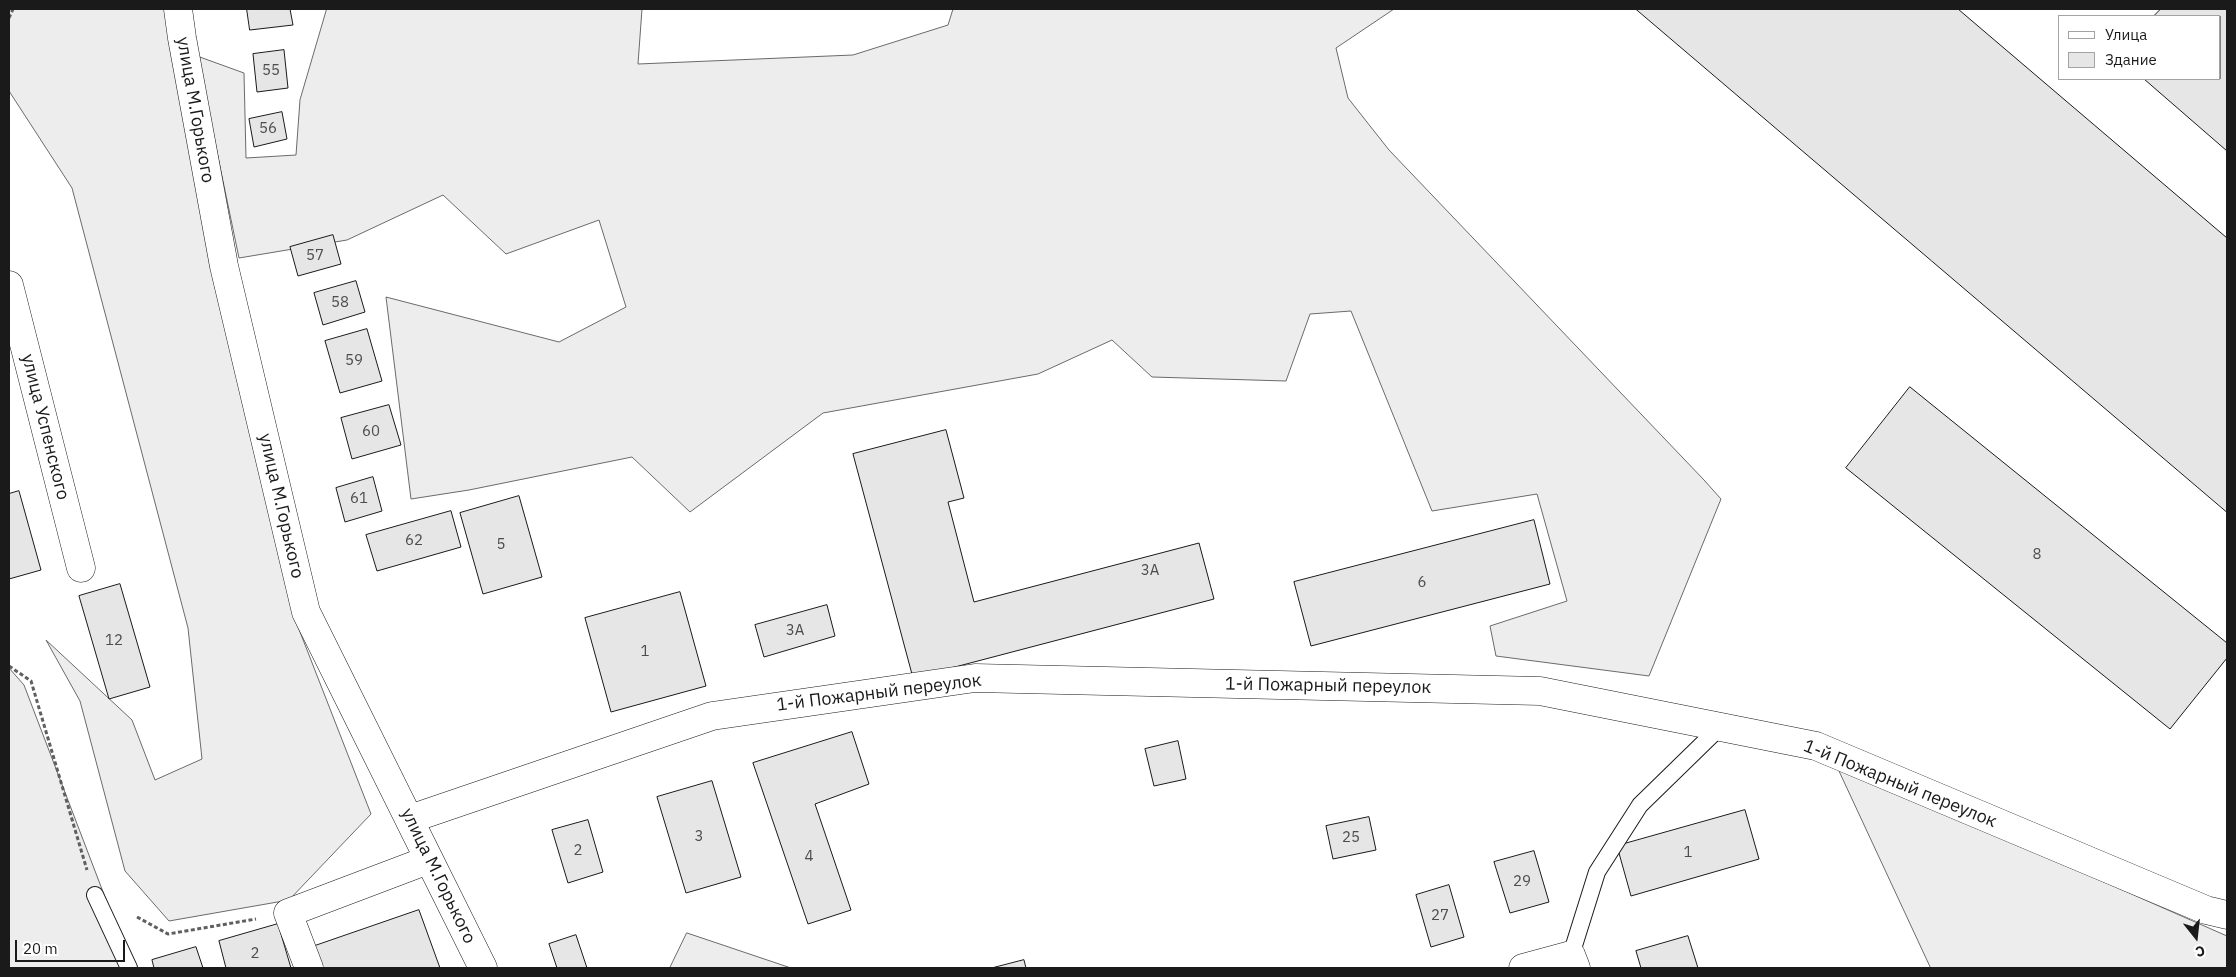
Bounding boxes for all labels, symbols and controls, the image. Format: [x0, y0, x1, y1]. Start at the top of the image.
legend [2058, 15, 2221, 80]
text: Улица [2105, 25, 2147, 44]
street label: улица М.Горького [172, 35, 218, 185]
text: Здание [2105, 50, 2157, 69]
house number: 55 [262, 62, 280, 80]
house number: 56 [259, 120, 277, 138]
house number: 57 [306, 247, 324, 265]
house number: 58 [331, 294, 349, 312]
street label: улица Успенского [16, 352, 74, 502]
house number: 59 [345, 352, 363, 370]
house number: 60 [362, 423, 380, 441]
street label: улица М.Горького [254, 431, 308, 581]
house number: 61 [350, 490, 368, 508]
house number: 62 [405, 532, 423, 550]
house number: 5 [497, 536, 505, 554]
house number: 8 [2033, 546, 2041, 564]
house number: 3А [1141, 562, 1159, 580]
house number: 6 [1418, 574, 1426, 592]
house number: 3А [786, 622, 804, 640]
house number: 12 [105, 632, 123, 650]
house number: 1 [641, 643, 649, 661]
street label: 1-й Пожарный переулок [775, 670, 983, 716]
street label: 1-й Пожарный переулок [1225, 673, 1431, 699]
street label: 1-й Пожарный переулок [1800, 735, 2000, 833]
street label: улица М.Горького [396, 805, 480, 947]
house number: 3 [695, 828, 703, 846]
house number: 25 [1342, 829, 1360, 847]
house number: 2 [574, 842, 582, 860]
house number: 1 [1684, 844, 1692, 862]
house number: 4 [805, 848, 813, 866]
house number: 29 [1513, 873, 1531, 891]
house number: 27 [1431, 907, 1449, 925]
north arrow [2171, 912, 2221, 962]
scale bar [18, 930, 128, 962]
text: 20 m [23, 939, 58, 958]
text: С [2193, 942, 2207, 961]
house number: 2 [251, 945, 259, 963]

